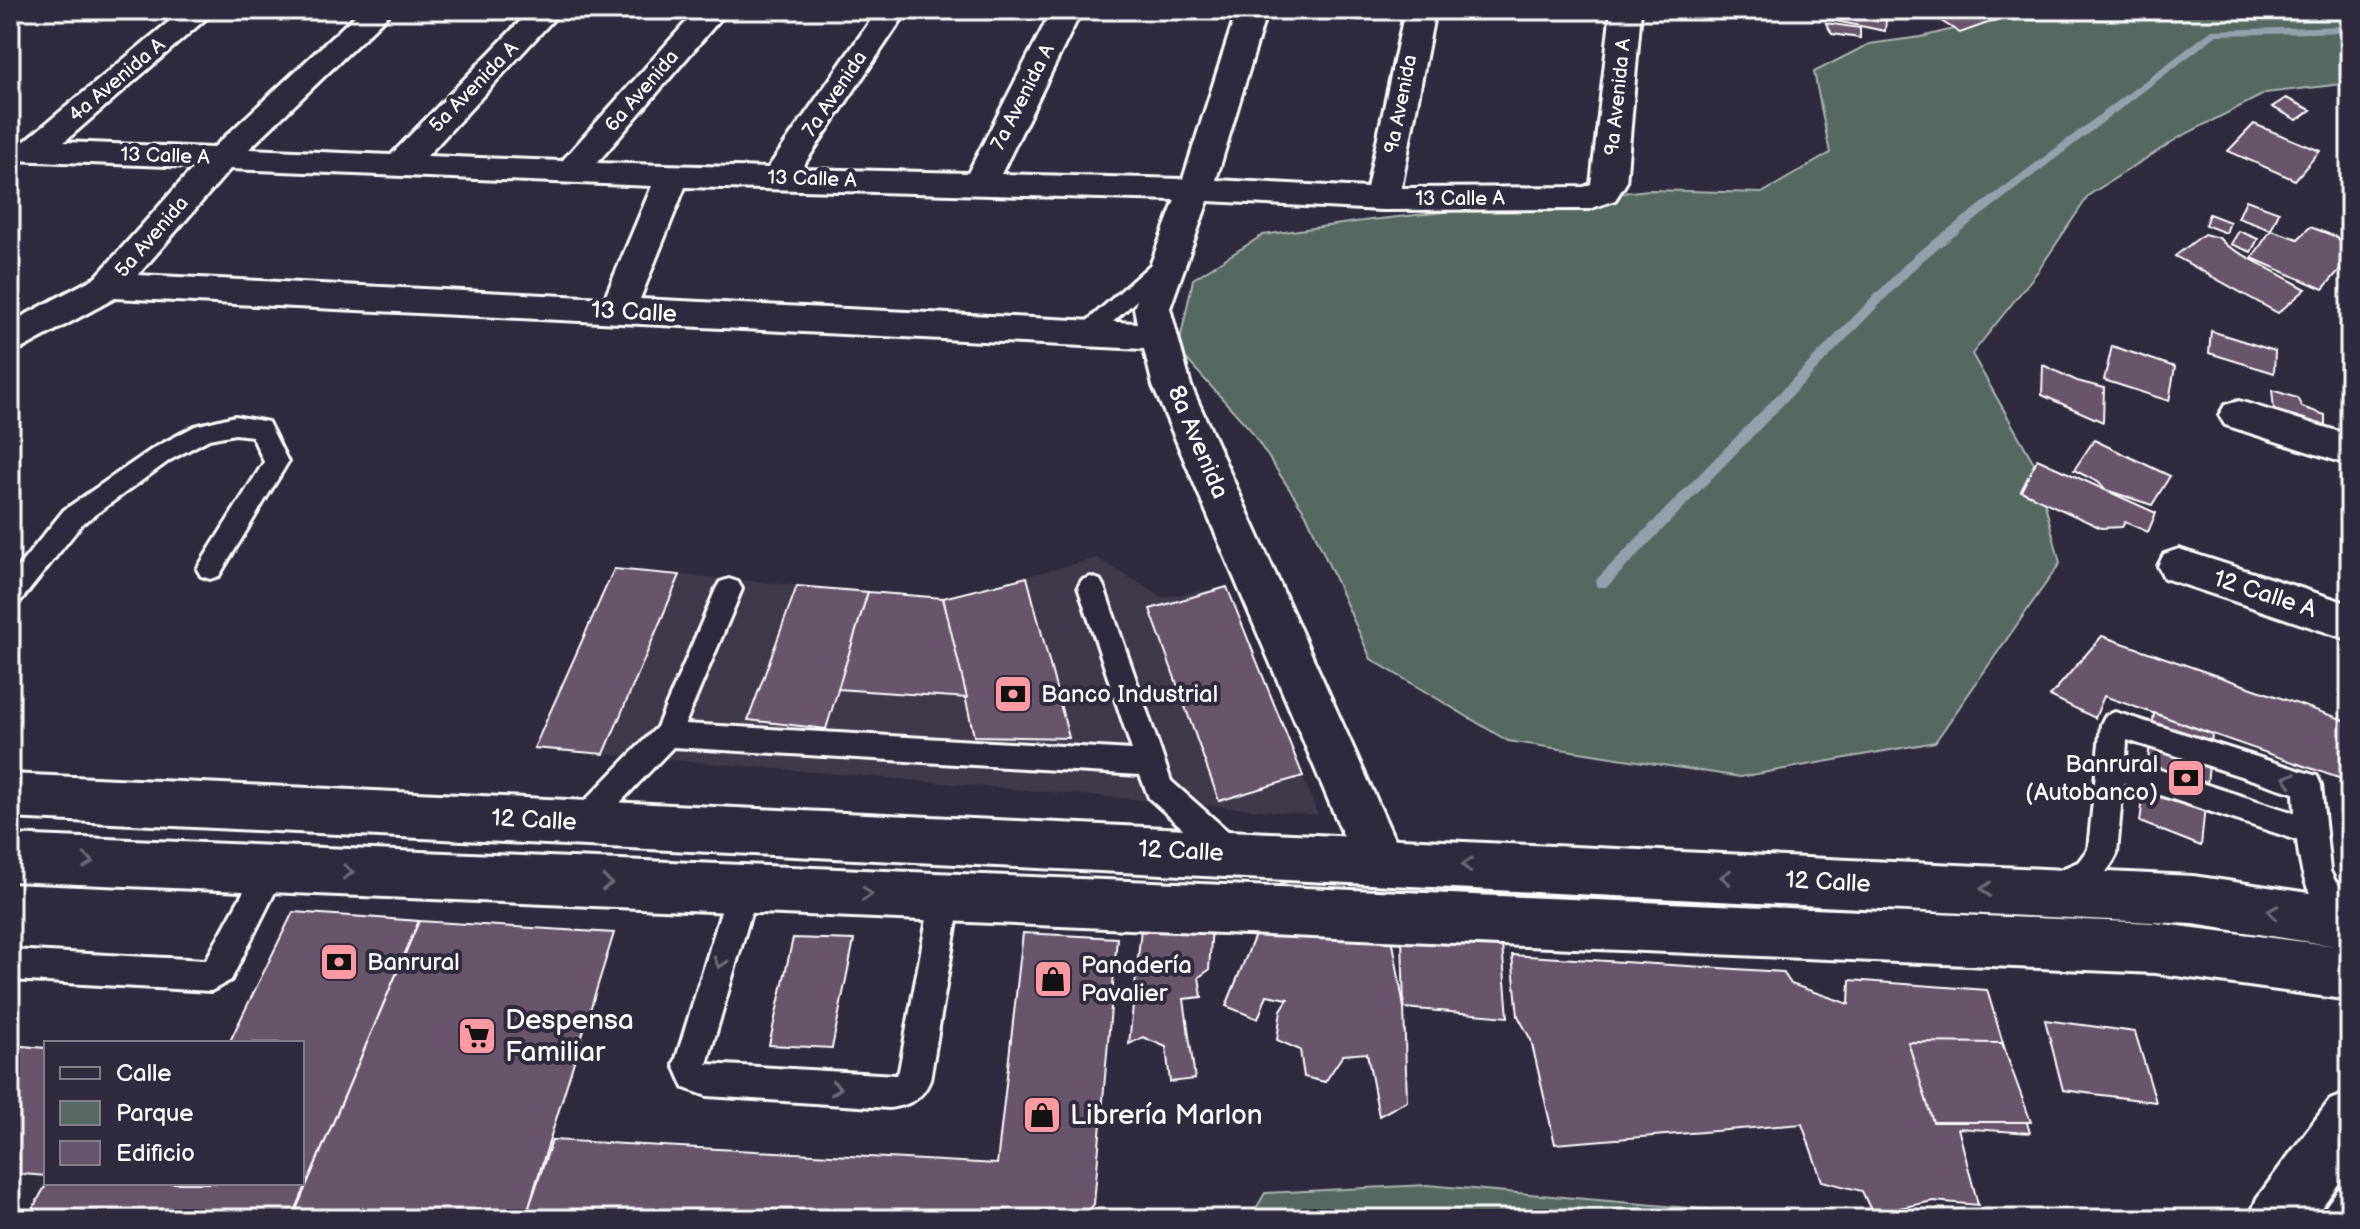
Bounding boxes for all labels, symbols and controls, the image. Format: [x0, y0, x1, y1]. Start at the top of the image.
street label: 4a Avenida A [64, 32, 171, 127]
street label: 5a Avenida A [425, 36, 524, 138]
street label: 9a Avenida A [1600, 37, 1636, 157]
street label: 7a Avenida A [986, 39, 1060, 154]
street label: 6a Avenida [600, 45, 684, 137]
street label: 7a Avenida [798, 47, 872, 141]
street label: 9a Avenida [1380, 53, 1422, 155]
street label: 13 Calle A [120, 142, 211, 170]
street label: 13 Calle A [767, 165, 858, 193]
street label: 13 Calle A [1415, 187, 1505, 211]
street label: 5a Avenida [110, 191, 194, 283]
street label: 13 Calle [590, 295, 678, 329]
street label: 8a Avenida [1161, 381, 1235, 503]
street label: 12 Calle A [2210, 564, 2320, 624]
bank icon: Banco Industrial [992, 673, 1034, 715]
place label: Banco Industrial [1041, 680, 1218, 709]
place label: Banrural (Autobanco) [2025, 750, 2158, 807]
bank icon: Banrural (Autobanco) [2165, 757, 2207, 799]
one-way arrow [2283, 773, 2297, 789]
street label: 12 Calle [491, 803, 577, 837]
street label: 12 Calle [1138, 834, 1224, 868]
one-way arrow [82, 852, 95, 869]
one-way arrow [1460, 857, 1473, 874]
one-way arrow [342, 863, 355, 880]
street label: 12 Calle [1785, 865, 1871, 899]
one-way arrow [1719, 869, 1732, 886]
one-way arrow [601, 874, 614, 891]
one-way arrow [1979, 881, 1992, 898]
one-way arrow [861, 885, 874, 902]
one-way arrow [2266, 904, 2280, 921]
bank icon: Banrural [318, 941, 360, 983]
place label: Banrural [367, 948, 460, 977]
place label: Panadería Pavalier [1081, 951, 1192, 1008]
one-way arrow [714, 956, 730, 970]
shop icon: Panadería Pavalier [1032, 958, 1074, 1000]
place label: Despensa Familiar [505, 1004, 634, 1069]
supermarket icon: Despensa Familiar [456, 1015, 498, 1057]
legend [44, 1041, 304, 1185]
text: Calle [116, 1059, 171, 1088]
one-way arrow [830, 1080, 843, 1097]
shop icon: Librería Marlon [1021, 1094, 1063, 1136]
text: Parque [116, 1099, 194, 1128]
place label: Librería Marlon [1070, 1099, 1263, 1132]
text: Edificio [116, 1139, 195, 1168]

